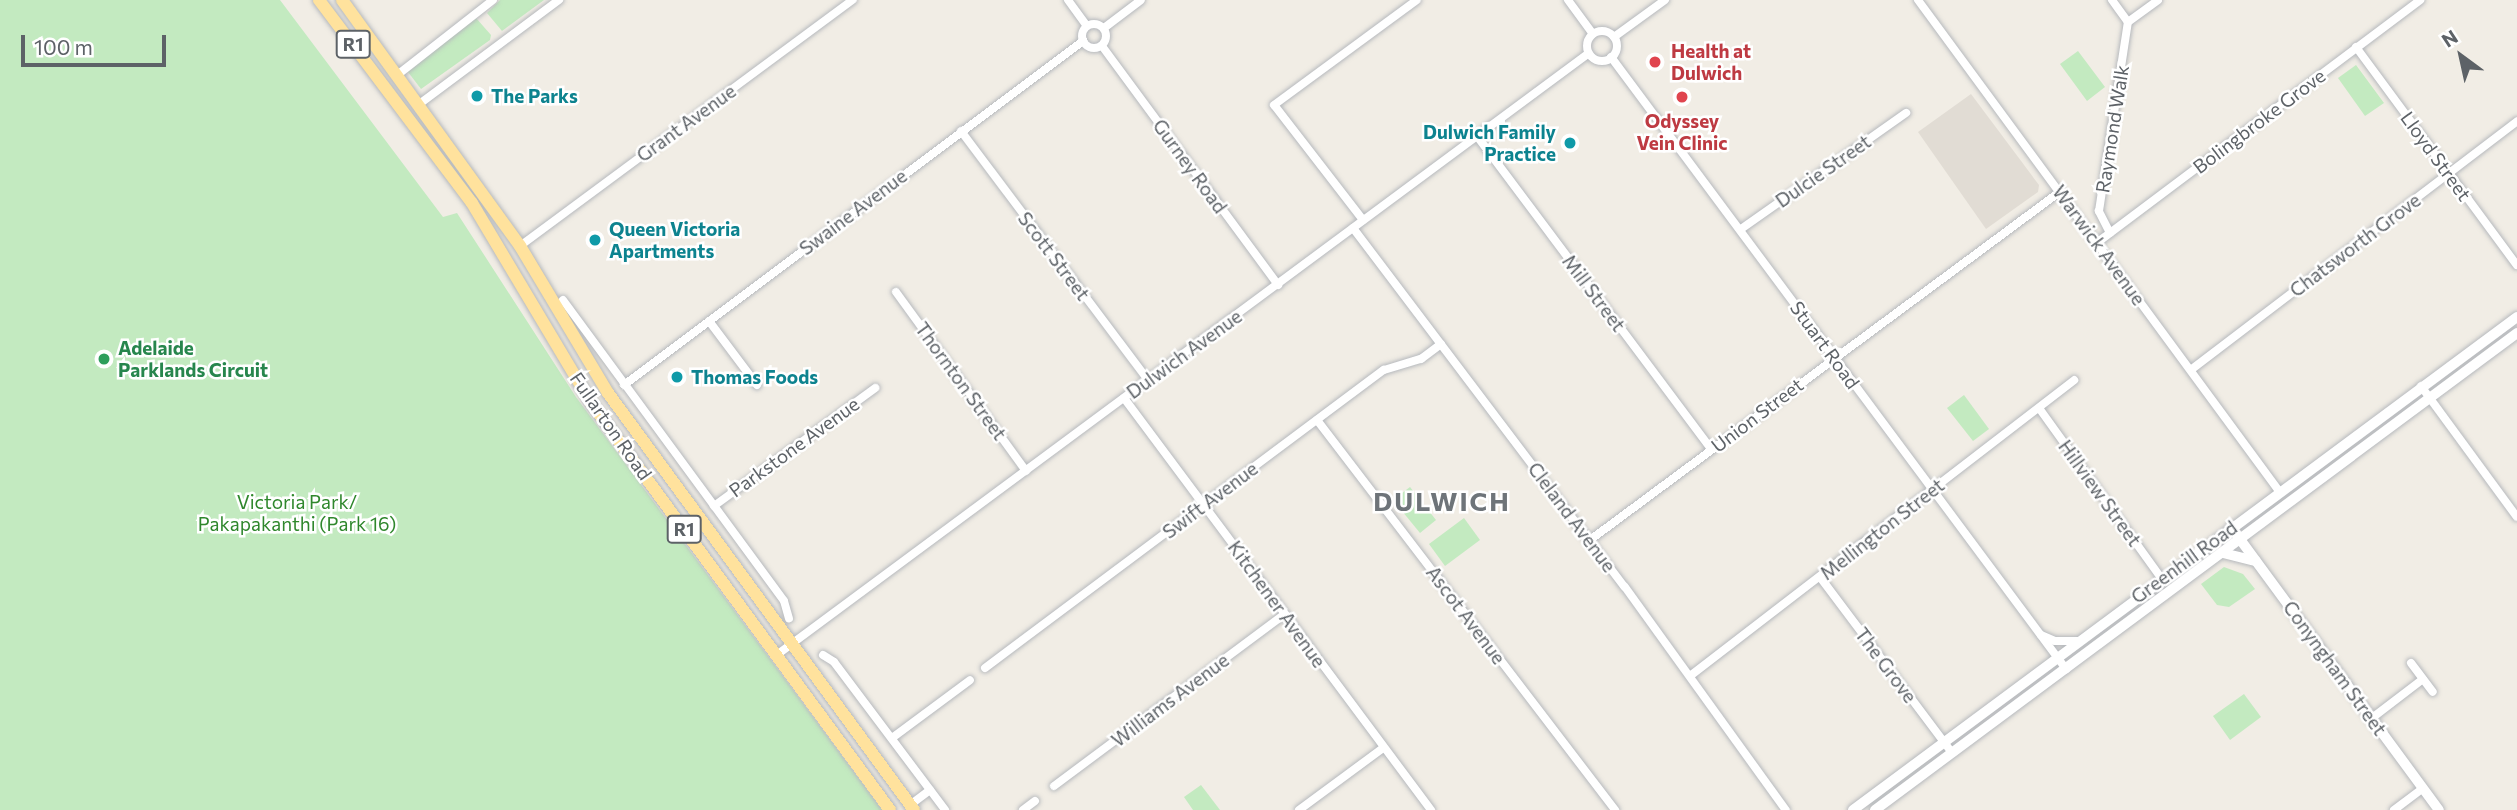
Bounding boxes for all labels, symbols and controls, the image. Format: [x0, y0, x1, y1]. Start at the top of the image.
scale bar [24, 21, 170, 65]
north arrow [2426, 21, 2496, 91]
text: N [2437, 24, 2462, 52]
road number: R1 [336, 29, 370, 58]
text: 100 m [34, 34, 93, 59]
place label: Health at Dulwich [1671, 40, 1751, 84]
marker: Health at Dulwich [1645, 52, 1665, 72]
street label: Raymond Walk [2091, 63, 2133, 195]
street label: Bolingbroke Grove [2188, 64, 2330, 178]
street label: Grant Avenue [632, 79, 740, 167]
place label: The Parks [491, 85, 578, 107]
marker: Odyssey Vein Clinic [1672, 87, 1692, 107]
marker: The Parks [469, 88, 485, 104]
street label: Lloyd Street [2396, 107, 2476, 205]
place label: Odyssey Vein Clinic [1636, 110, 1728, 154]
street label: Gurney Road [1148, 115, 1232, 217]
place label: Dulwich Family Practice [1423, 121, 1556, 165]
street label: Dulcie Street [1771, 130, 1875, 212]
marker: Dulwich Family Practice [1562, 135, 1578, 151]
street label: Swaine Avenue [795, 164, 911, 260]
street label: Warwick Avenue [2048, 181, 2150, 309]
street label: Chatsworth Grove [2285, 188, 2425, 302]
street label: Scott Street [1013, 207, 1095, 305]
place label: Queen Victoria Apartments [609, 218, 740, 262]
marker: Queen Victoria Apartments [587, 232, 603, 248]
street label: Mill Street [1558, 250, 1630, 336]
street label: Stuart Road [1786, 297, 1864, 393]
street label: Dulwich Avenue [1122, 305, 1246, 403]
street label: Thornton Street [911, 318, 1011, 444]
place label: Adelaide Parklands Circuit [118, 337, 268, 381]
marker: Adelaide Parklands Circuit [96, 351, 112, 367]
place label: Thomas Foods [691, 366, 818, 388]
street label: Fullarton Road [565, 368, 657, 484]
marker: Thomas Foods [669, 369, 685, 385]
street label: Union Street [1707, 373, 1807, 457]
street label: Parkstone Avenue [725, 392, 863, 502]
street label: Hillview Street [2054, 435, 2146, 551]
street label: Swift Avenue [1158, 457, 1262, 543]
street label: Cleland Avenue [1523, 458, 1621, 576]
street label: Mellington Street [1815, 473, 1949, 585]
district label: DULWICH [1374, 485, 1510, 517]
park label: Victoria Park/ Pakapakanthi (Park 16) [198, 491, 396, 535]
road number: R1 [666, 514, 702, 544]
street label: Greenhill Road [2127, 516, 2241, 608]
street label: Kitchener Avenue [1223, 536, 1331, 672]
street label: Ascot Avenue [1422, 561, 1510, 669]
street label: Conyngham Street [2279, 596, 2391, 740]
street label: The Grove [1850, 623, 1922, 707]
street label: Williams Avenue [1107, 648, 1233, 752]

